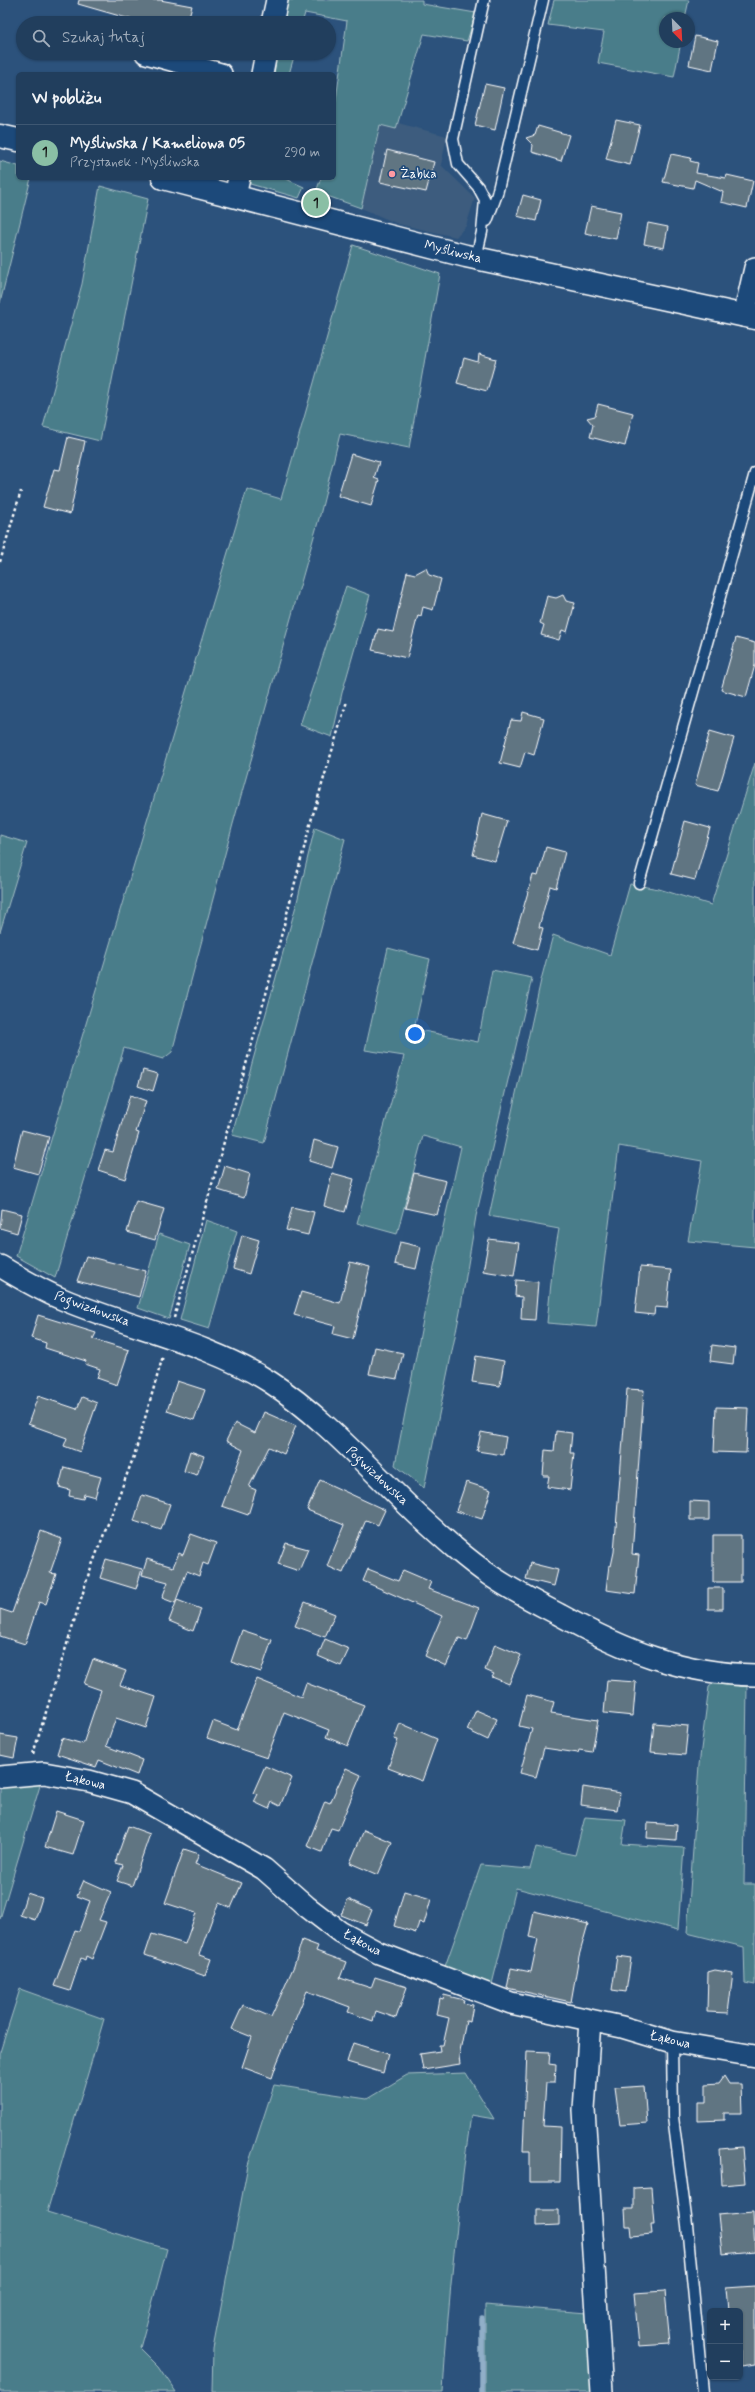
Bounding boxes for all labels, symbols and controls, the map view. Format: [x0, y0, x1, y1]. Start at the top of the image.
north arrow [659, 12, 695, 48]
search box [16, 16, 336, 60]
icon: search [30, 27, 52, 49]
text: Szukaj tutaj [62, 28, 145, 48]
text: W pobliżu [32, 87, 101, 109]
text: Myśliwska / Kameliowa 05 [70, 134, 245, 154]
text: 1 [42, 144, 48, 161]
text: 290 m [284, 144, 320, 161]
text: Przystanek · Myśliwska [70, 154, 200, 171]
place label: Żabka [400, 166, 437, 183]
marker: Żabka [387, 169, 397, 179]
pin: 1 [303, 188, 329, 218]
street label: Myśliwska [422, 237, 484, 267]
your location [405, 1024, 425, 1044]
street label: Pogwizdowska [51, 1287, 132, 1333]
street label: Pogwizdowska [341, 1443, 412, 1511]
street label: Łąkowa [63, 1768, 107, 1794]
street label: Łąkowa [340, 1926, 384, 1960]
street label: Łąkowa [648, 2027, 692, 2053]
map controls [707, 2308, 743, 2380]
button: + [707, 2308, 743, 2344]
button: − [707, 2344, 743, 2380]

